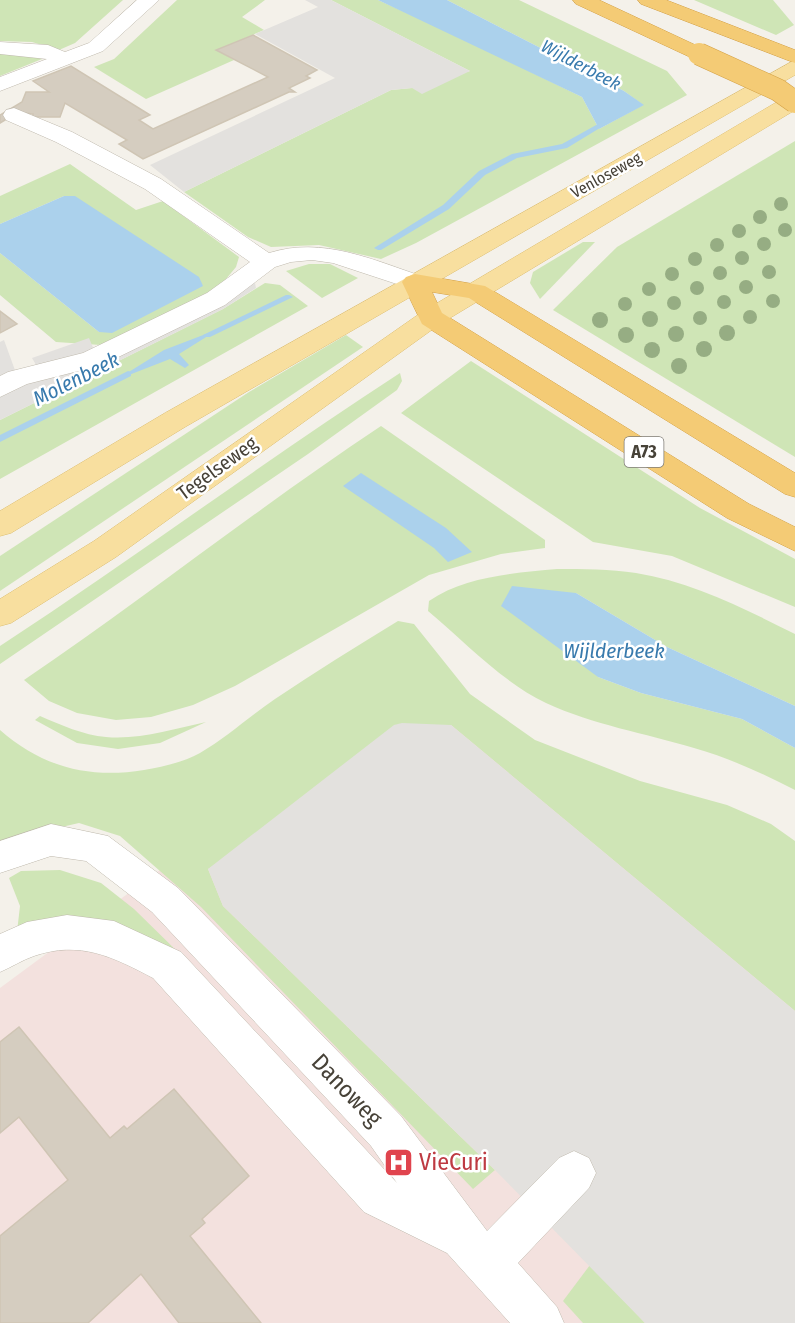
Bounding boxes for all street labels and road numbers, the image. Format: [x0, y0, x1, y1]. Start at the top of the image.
street label: Venloseweg [568, 148, 645, 202]
street label: Tegelseweg [172, 431, 262, 505]
road number: A73 [624, 437, 664, 467]
street label: Danoweg [306, 1048, 389, 1132]

